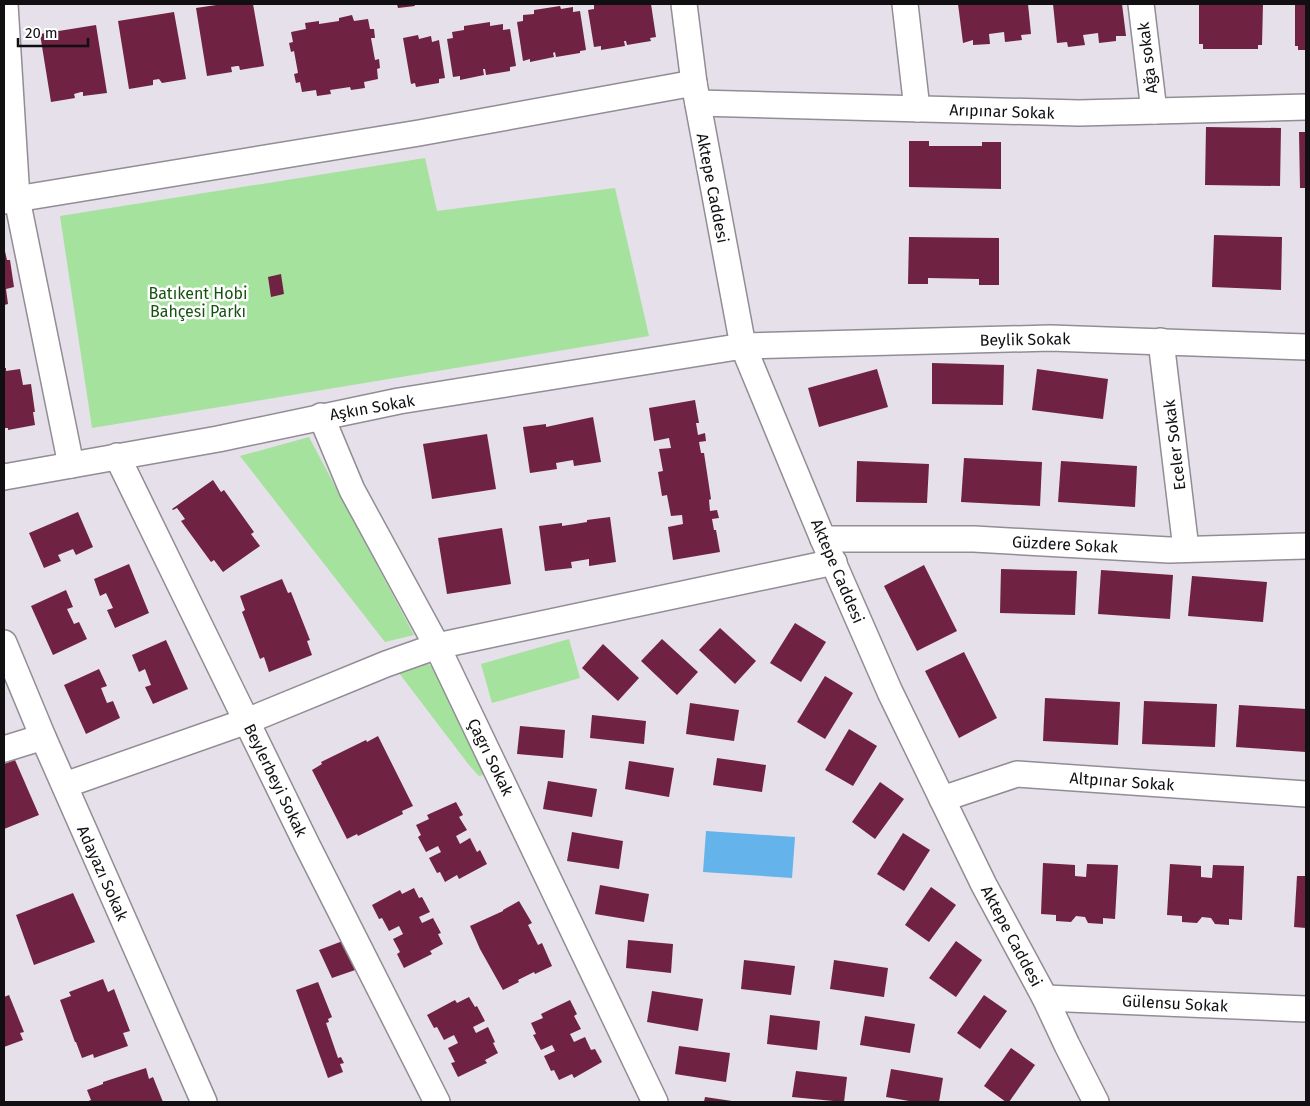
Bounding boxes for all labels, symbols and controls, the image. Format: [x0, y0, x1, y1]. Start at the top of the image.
scale bar [18, 15, 88, 47]
street label: Ağa sokak [1134, 20, 1161, 95]
text: 20 m [25, 24, 58, 42]
street label: Arıpınar Sokak [949, 100, 1056, 123]
street label: Aktepe Caddesi [693, 132, 732, 245]
park label: Batıkent Hobi Bahçesi Parkı [148, 284, 248, 322]
street label: Beylik Sokak [979, 329, 1071, 350]
street label: Aşkın Sokak [328, 391, 417, 425]
street label: Eceler Sokak [1159, 398, 1189, 491]
street label: Aktepe Caddesi [807, 516, 868, 626]
street label: Güzdere Sokak [1011, 532, 1119, 557]
street label: Çagrı Sokak [463, 716, 518, 800]
street label: Beylerbeyi Sokak [240, 721, 312, 841]
street label: Altpınar Sokak [1069, 768, 1176, 795]
street label: Adayazı Sokak [73, 823, 132, 924]
street label: Aktepe Caddesi [977, 883, 1046, 990]
street label: Gülensu Sokak [1122, 991, 1229, 1016]

